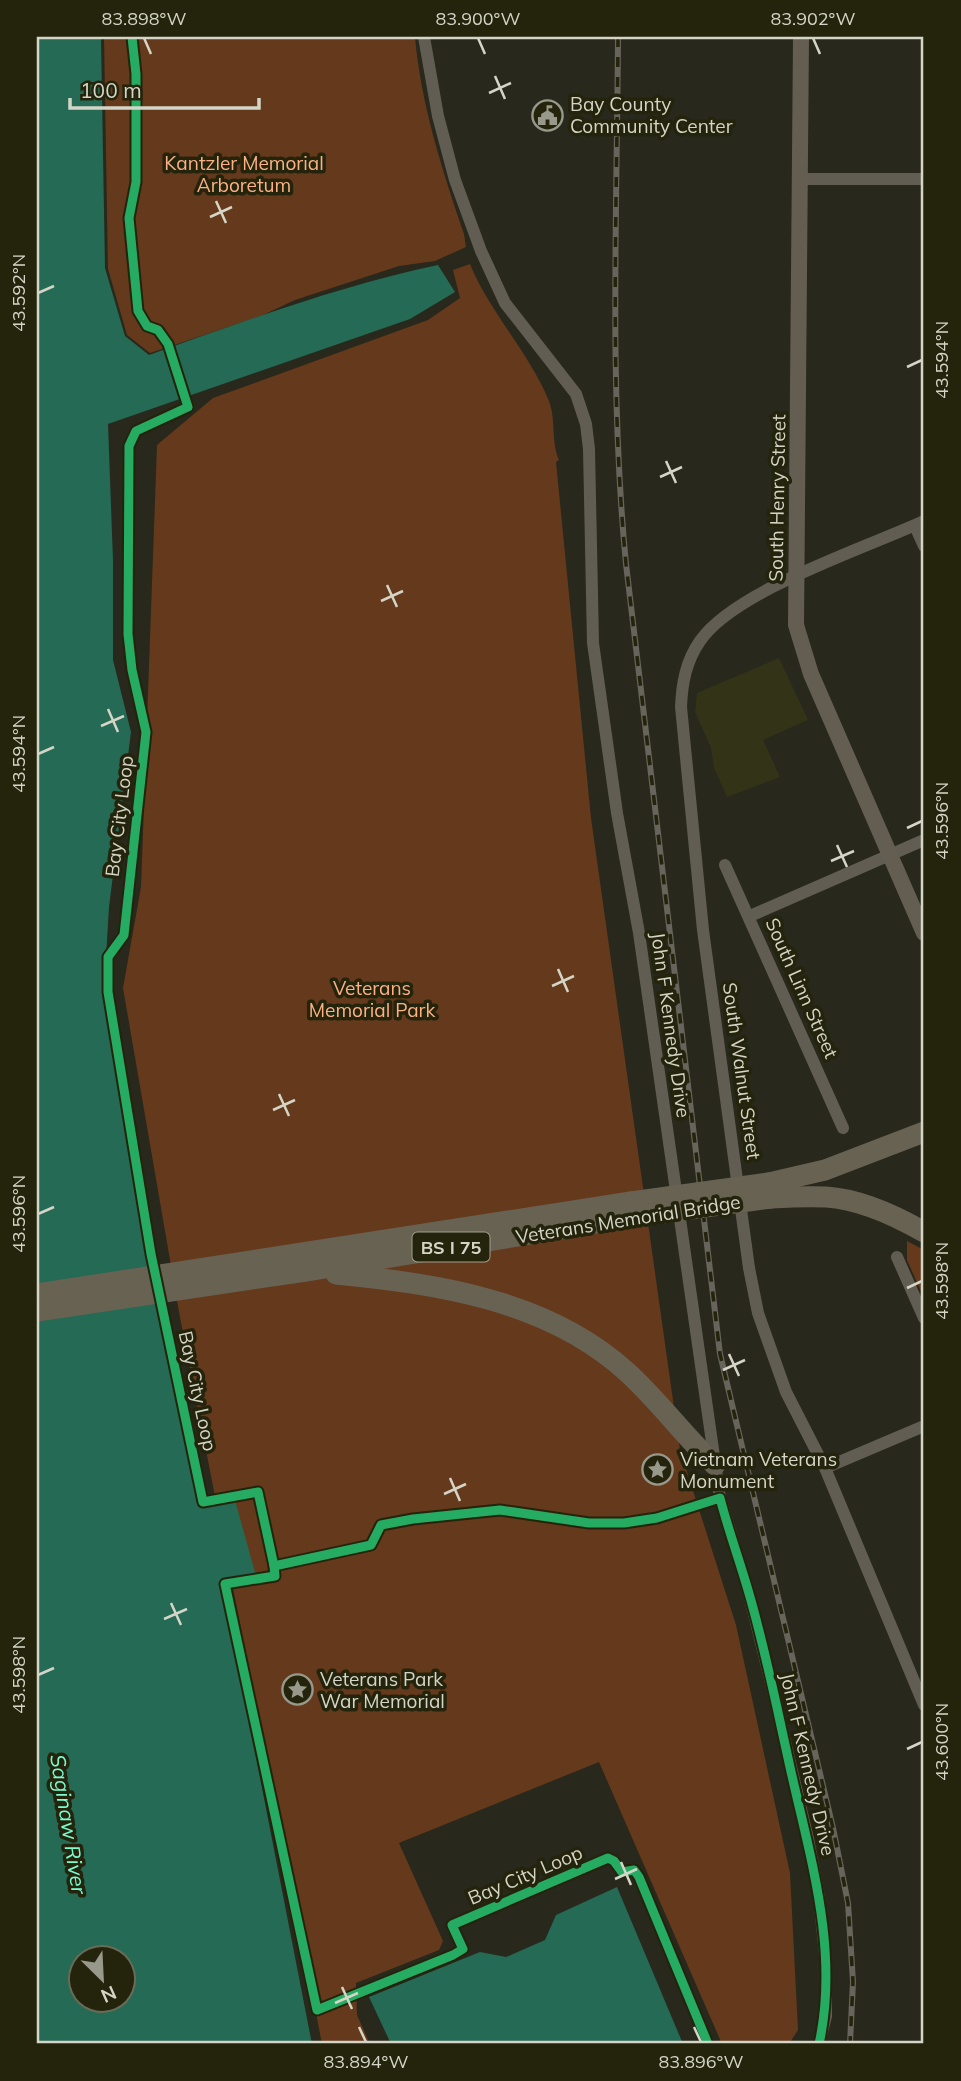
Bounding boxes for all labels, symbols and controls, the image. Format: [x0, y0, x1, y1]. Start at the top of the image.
text: 83.898°W [101, 7, 187, 30]
text: 83.900°W [435, 7, 521, 30]
text: 83.902°W [770, 7, 856, 30]
scale bar [70, 66, 259, 110]
text: 100 m [80, 77, 142, 103]
place label: Bay County Community Center [570, 92, 733, 138]
public building icon: Bay County Community Center [530, 98, 564, 132]
park label: Kantzler Memorial Arboretum [164, 151, 324, 197]
text: 43.592°N [7, 254, 30, 332]
text: 43.594°N [930, 321, 953, 399]
street label: South Henry Street [764, 414, 790, 582]
text: 43.594°N [7, 715, 30, 793]
street label: Bay City Loop [100, 754, 138, 878]
text: 43.596°N [930, 782, 953, 860]
street label: South Linn Street [760, 914, 844, 1062]
street label: John F Kennedy Drive [646, 931, 696, 1119]
park label: Veterans Memorial Park [309, 976, 435, 1022]
street label: South Walnut Street [718, 981, 766, 1161]
text: 43.596°N [7, 1175, 30, 1253]
street label: Veterans Memorial Bridge [514, 1189, 742, 1249]
road number: BS I 75 [412, 1232, 490, 1262]
text: 43.598°N [930, 1242, 953, 1320]
street label: Bay City Loop [174, 1329, 222, 1453]
place label: Vietnam Veterans Monument [680, 1447, 837, 1493]
place icon: Vietnam Veterans Monument [640, 1453, 674, 1487]
text: 43.598°N [7, 1636, 30, 1714]
place label: Veterans Park War Memorial [320, 1667, 445, 1713]
street label: John F Kennedy Drive [775, 1670, 841, 1858]
place icon: Veterans Park War Memorial [280, 1673, 314, 1707]
text: 43.600°N [930, 1703, 953, 1781]
water label: Saginaw River [45, 1752, 93, 1897]
street label: Bay City Loop [464, 1840, 586, 1910]
north arrow [66, 1944, 136, 2014]
text: N [97, 1981, 120, 2008]
text: 83.894°W [323, 2050, 409, 2073]
text: 83.896°W [658, 2050, 744, 2073]

